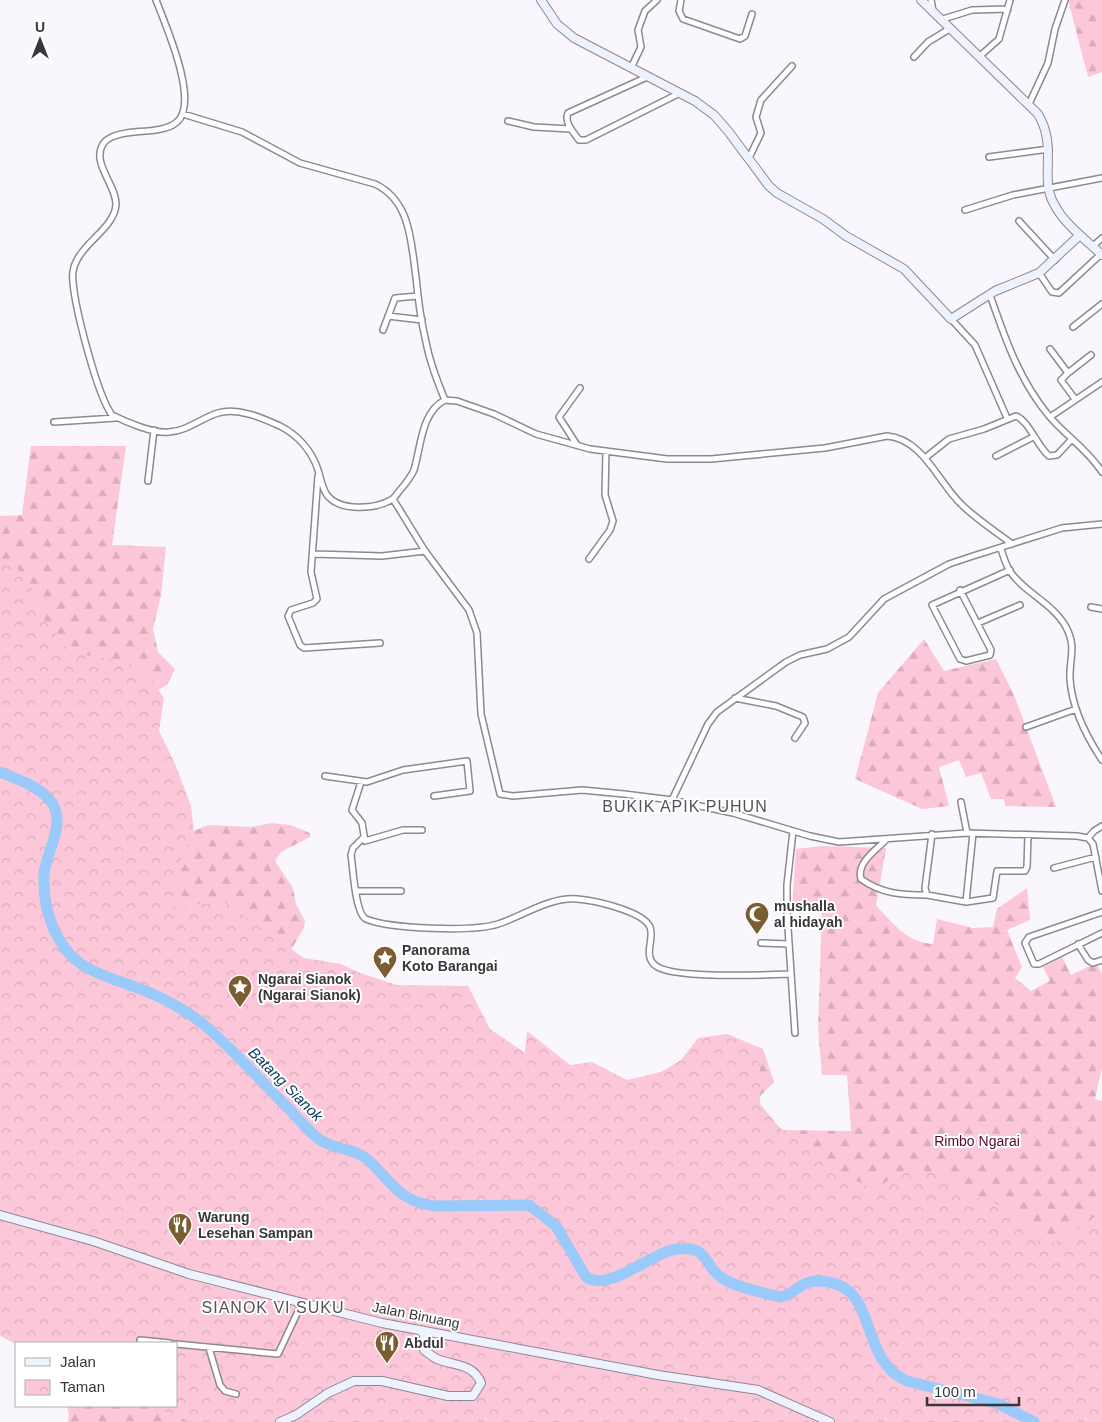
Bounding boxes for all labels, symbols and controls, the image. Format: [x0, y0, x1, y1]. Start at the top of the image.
north arrow [15, 15, 65, 65]
text: U [35, 19, 45, 35]
district label: BUKIK APIK PUHUN [602, 798, 768, 815]
place label: mushalla al hidayah [774, 898, 842, 930]
mosque icon: mushalla al hidayah [744, 901, 770, 935]
place label: Panorama Koto Barangai [402, 942, 498, 974]
place icon: Panorama Koto Barangai [372, 945, 398, 979]
place label: Ngarai Sianok (Ngarai Sianok) [258, 971, 361, 1003]
place icon: Ngarai Sianok (Ngarai Sianok) [227, 974, 253, 1008]
water label: Batang Sianok [245, 1043, 328, 1126]
park label: Rimbo Ngarai [934, 1133, 1020, 1149]
place label: Warung Lesehan Sampan [198, 1209, 313, 1241]
restaurant icon: Warung Lesehan Sampan [167, 1212, 193, 1246]
district label: SIANOK VI SUKU [202, 1299, 344, 1316]
street label: Jalan Binuang [371, 1299, 461, 1331]
restaurant icon: Abdul [374, 1330, 400, 1364]
place label: Abdul [404, 1335, 444, 1351]
legend [15, 1342, 178, 1407]
text: Jalan [60, 1353, 96, 1370]
scale bar [927, 1374, 1020, 1406]
text: Taman [60, 1378, 105, 1395]
text: 100 m [934, 1383, 976, 1400]

